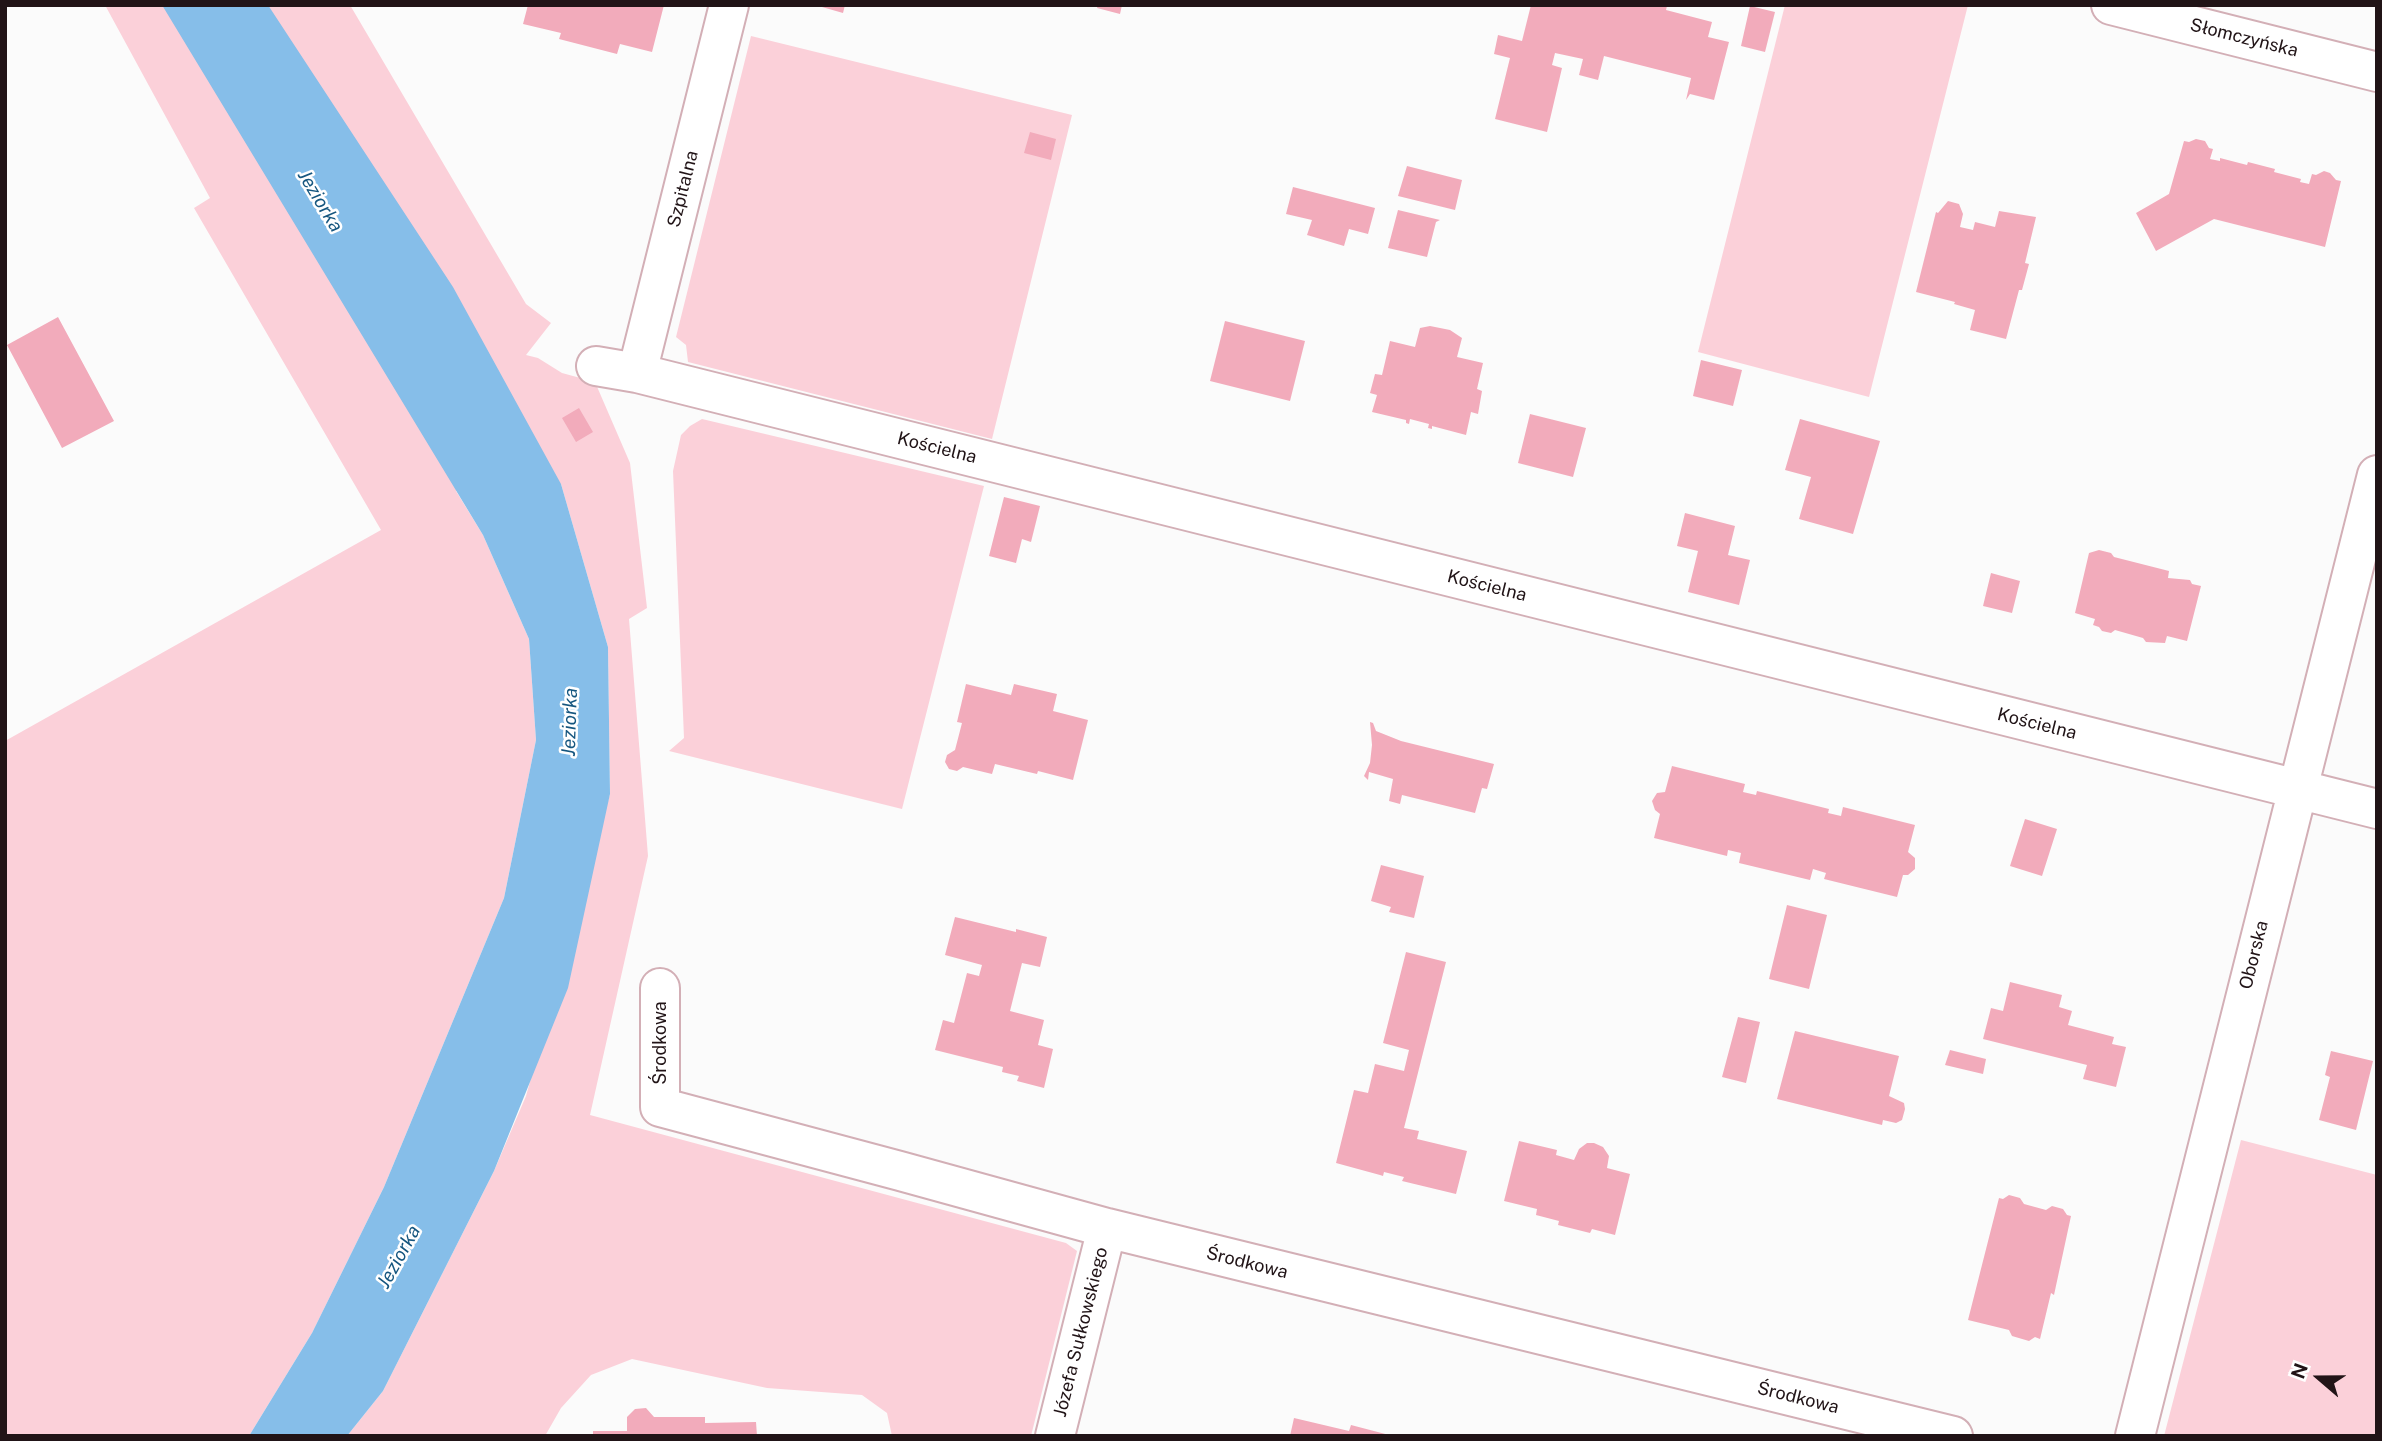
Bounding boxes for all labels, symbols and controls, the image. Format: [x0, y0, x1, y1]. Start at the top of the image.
street label: Słomczyńska [2188, 14, 2300, 62]
street label: Szpitalna [663, 148, 703, 230]
water label: Jeziorka [293, 166, 347, 236]
street label: Kościelna [895, 428, 979, 468]
street label: Kościelna [1445, 566, 1529, 606]
water label: Jeziorka [557, 687, 583, 757]
street label: Kościelna [1995, 704, 2079, 744]
street label: Oborska [2235, 918, 2273, 992]
street label: Środkowa [649, 1001, 671, 1085]
water label: Jeziorka [372, 1222, 426, 1292]
street label: Środkowa [1204, 1242, 1290, 1284]
street label: Józefa Sułkowskiego [1049, 1245, 1113, 1419]
north arrow [2284, 1343, 2354, 1413]
text: N [2286, 1360, 2312, 1382]
street label: Środkowa [1755, 1377, 1841, 1419]

